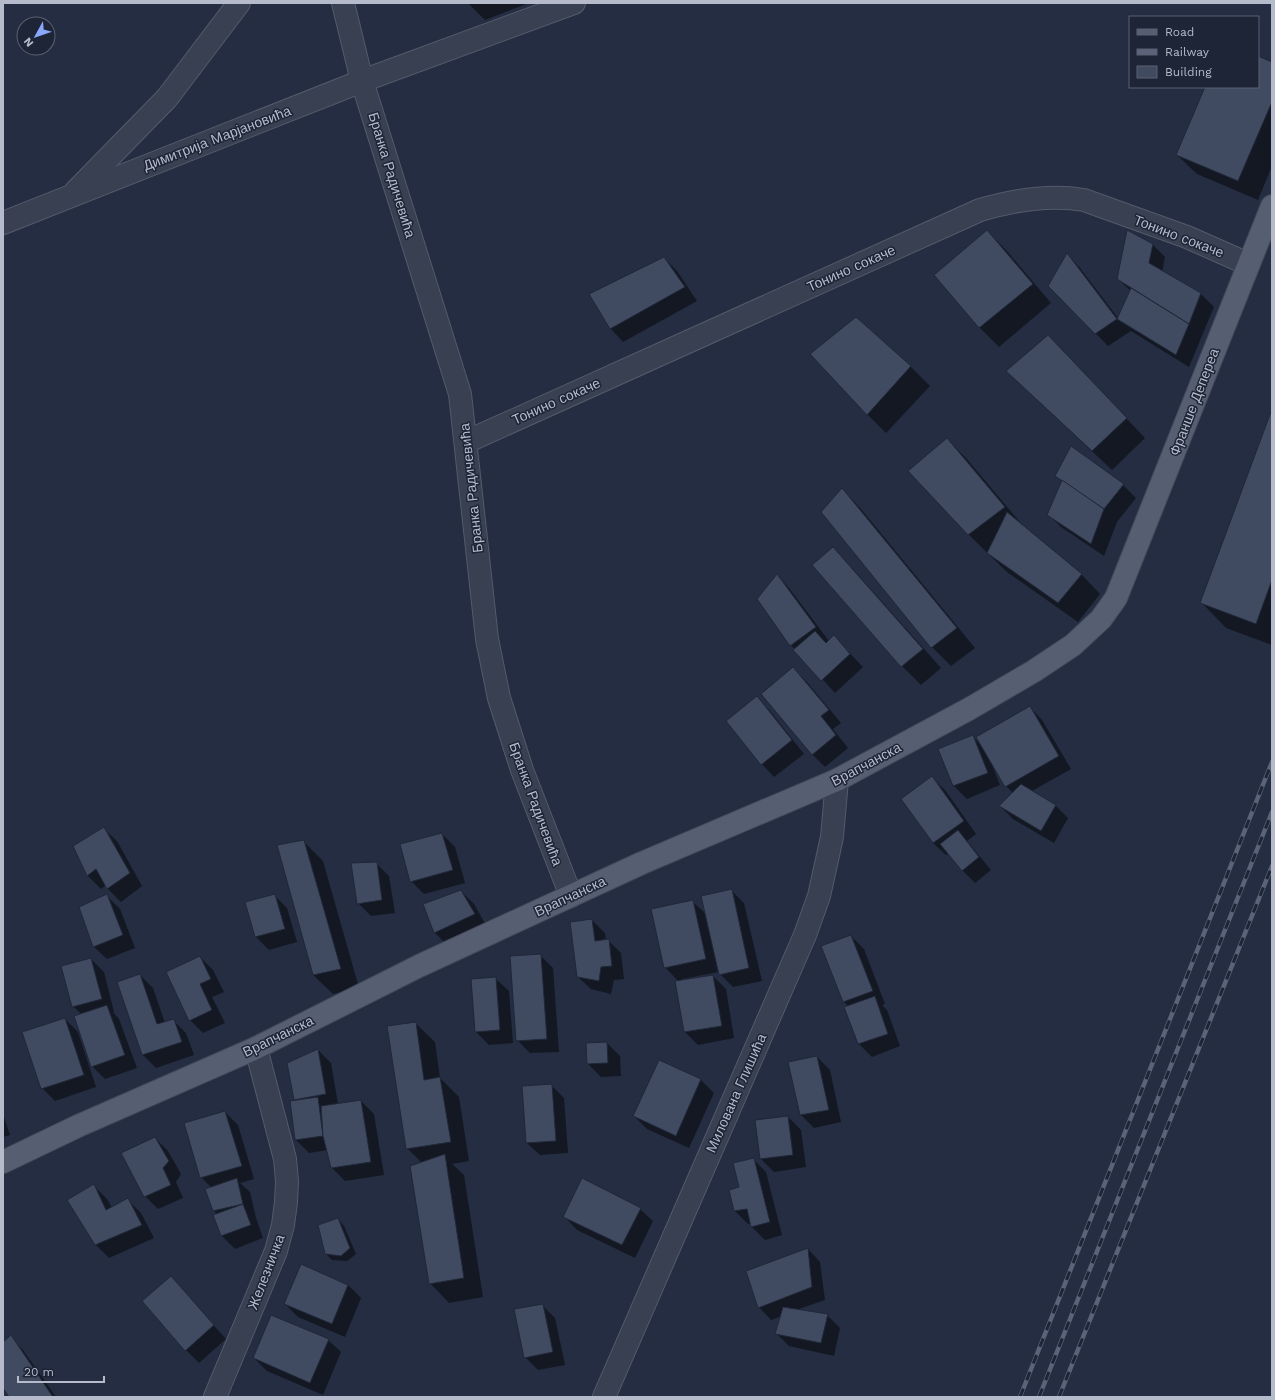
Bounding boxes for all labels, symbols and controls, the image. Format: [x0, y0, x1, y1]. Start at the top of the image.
north arrow [16, 16, 56, 56]
legend [1129, 16, 1259, 88]
text: Road [1165, 25, 1194, 39]
text: N [21, 35, 36, 49]
text: Railway [1165, 45, 1210, 59]
text: Building [1165, 65, 1212, 79]
street label: Димитрија Марјановића [141, 102, 293, 174]
street label: Бранка Радичевића [365, 110, 419, 240]
street label: Тонино сокаче [1132, 212, 1226, 261]
street label: Тонино сокаче [804, 241, 898, 295]
street label: Франше Депереа [1166, 346, 1222, 458]
street label: Тонино сокаче [509, 374, 603, 428]
street label: Бранка Радичевића [456, 422, 486, 554]
street label: Врапчанска [828, 739, 904, 789]
street label: Бранка Радичевића [506, 740, 566, 868]
street label: Врапчанска [532, 872, 608, 919]
street label: Врапчанска [240, 1012, 316, 1060]
street label: Милована Глишића [703, 1031, 769, 1155]
street label: Железничка [244, 1232, 288, 1312]
scale bar [18, 1358, 104, 1384]
text: 20 m [24, 1365, 54, 1379]

